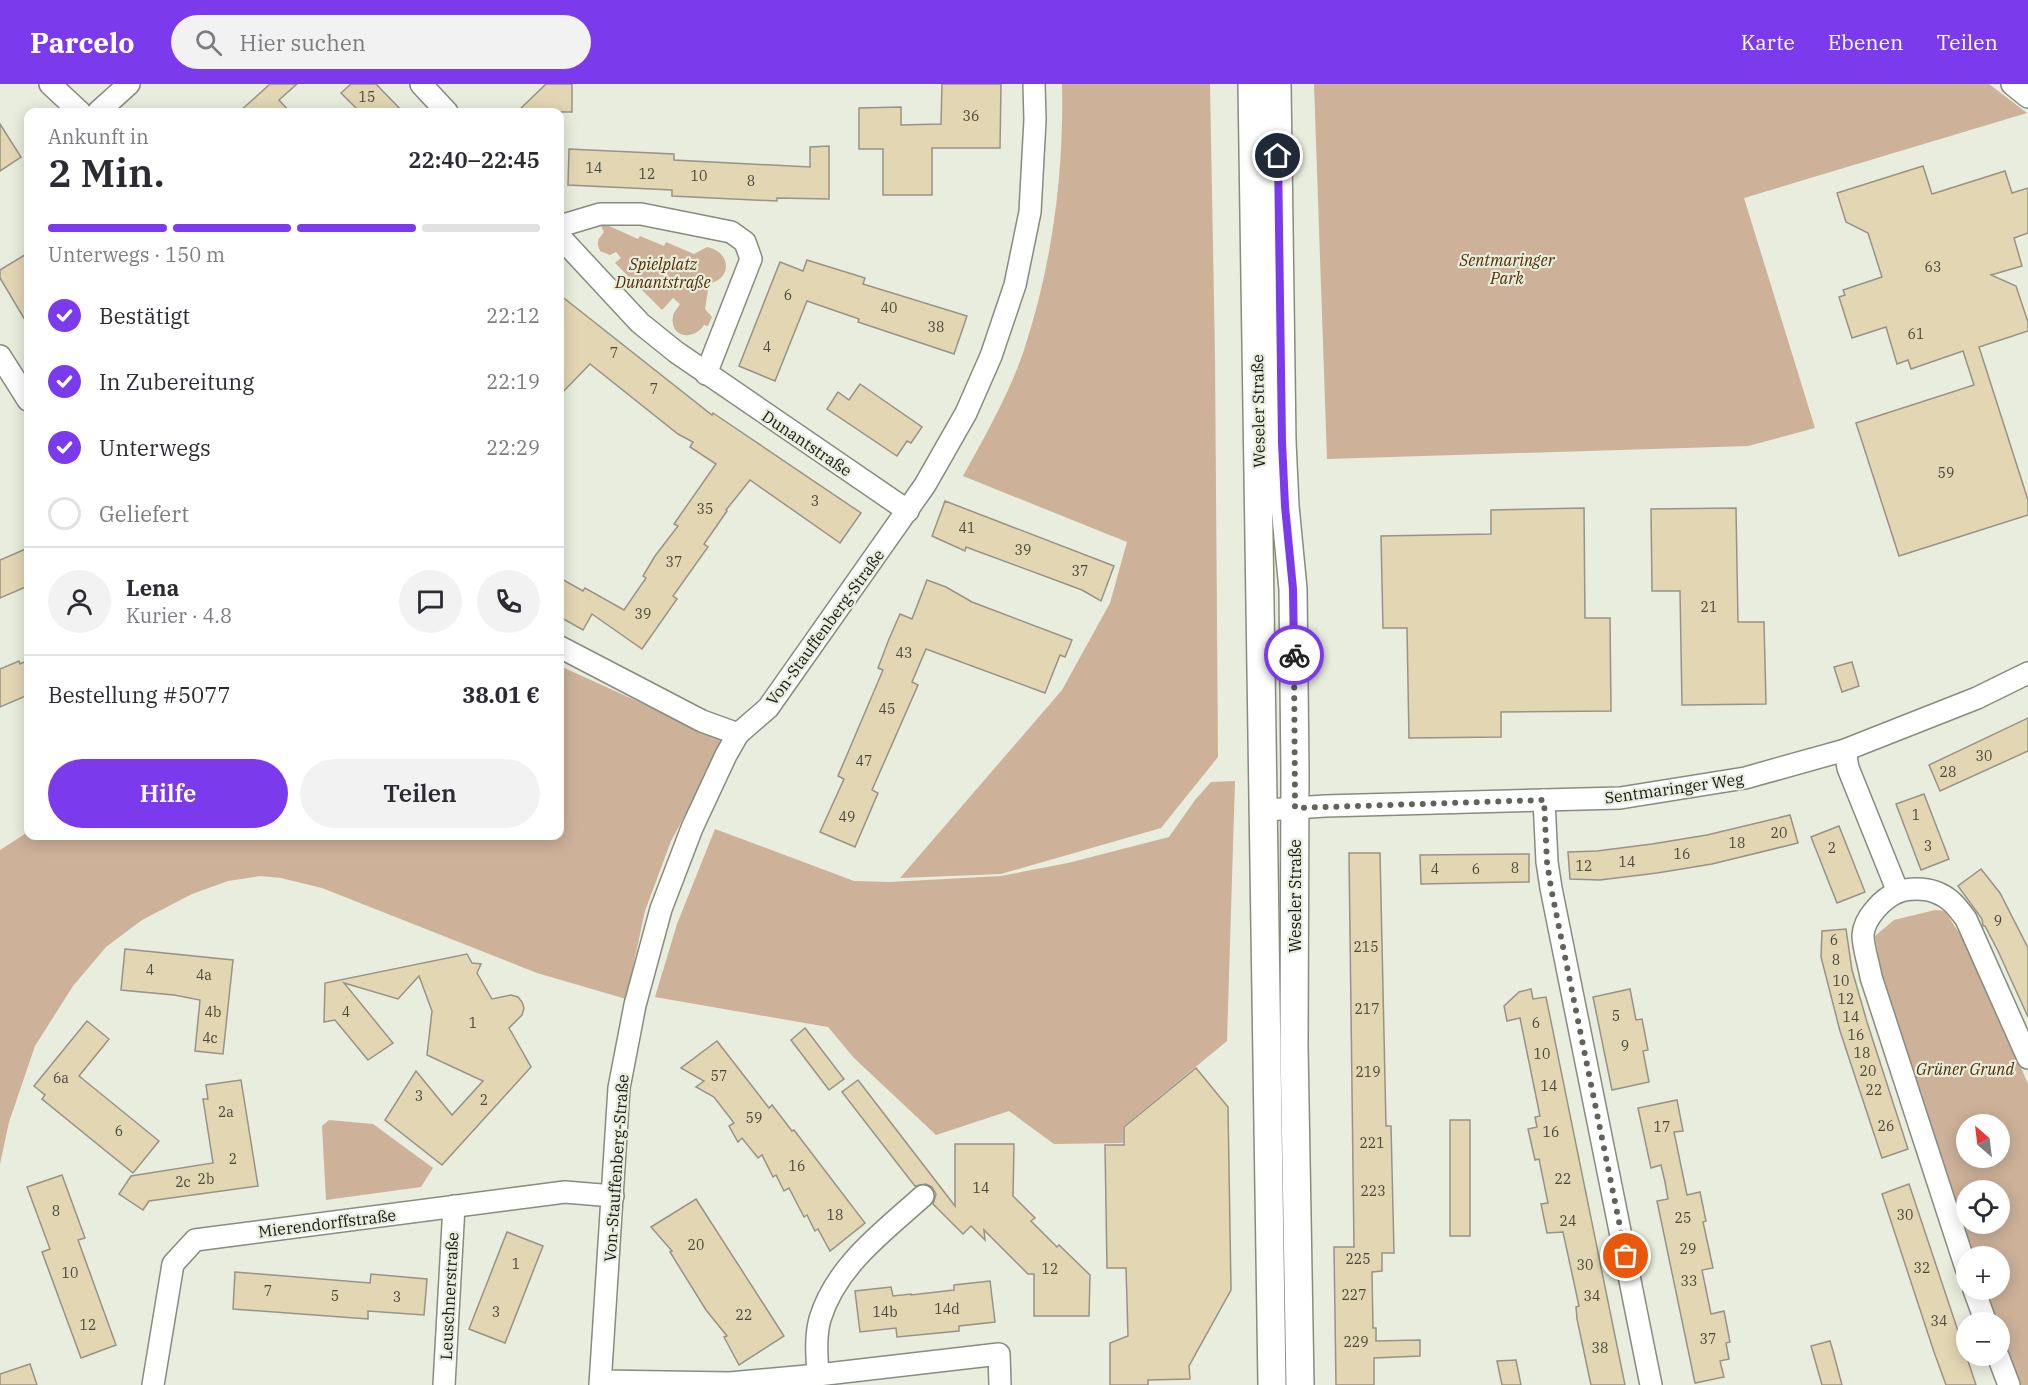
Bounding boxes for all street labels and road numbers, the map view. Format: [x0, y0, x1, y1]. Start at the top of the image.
street label: Weseler Straße [1247, 354, 1269, 468]
street label: Dunantstraße [758, 406, 856, 480]
street label: Von-Stauffenberg-Straße [762, 545, 888, 709]
street label: Sentmaringer Weg [1603, 768, 1745, 808]
street label: Weseler Straße [1285, 839, 1305, 953]
street label: Von-Stauffenberg-Straße [599, 1074, 633, 1262]
street label: Mierendorffstraße [257, 1205, 397, 1241]
street label: Leuschnerstraße [436, 1232, 462, 1360]

